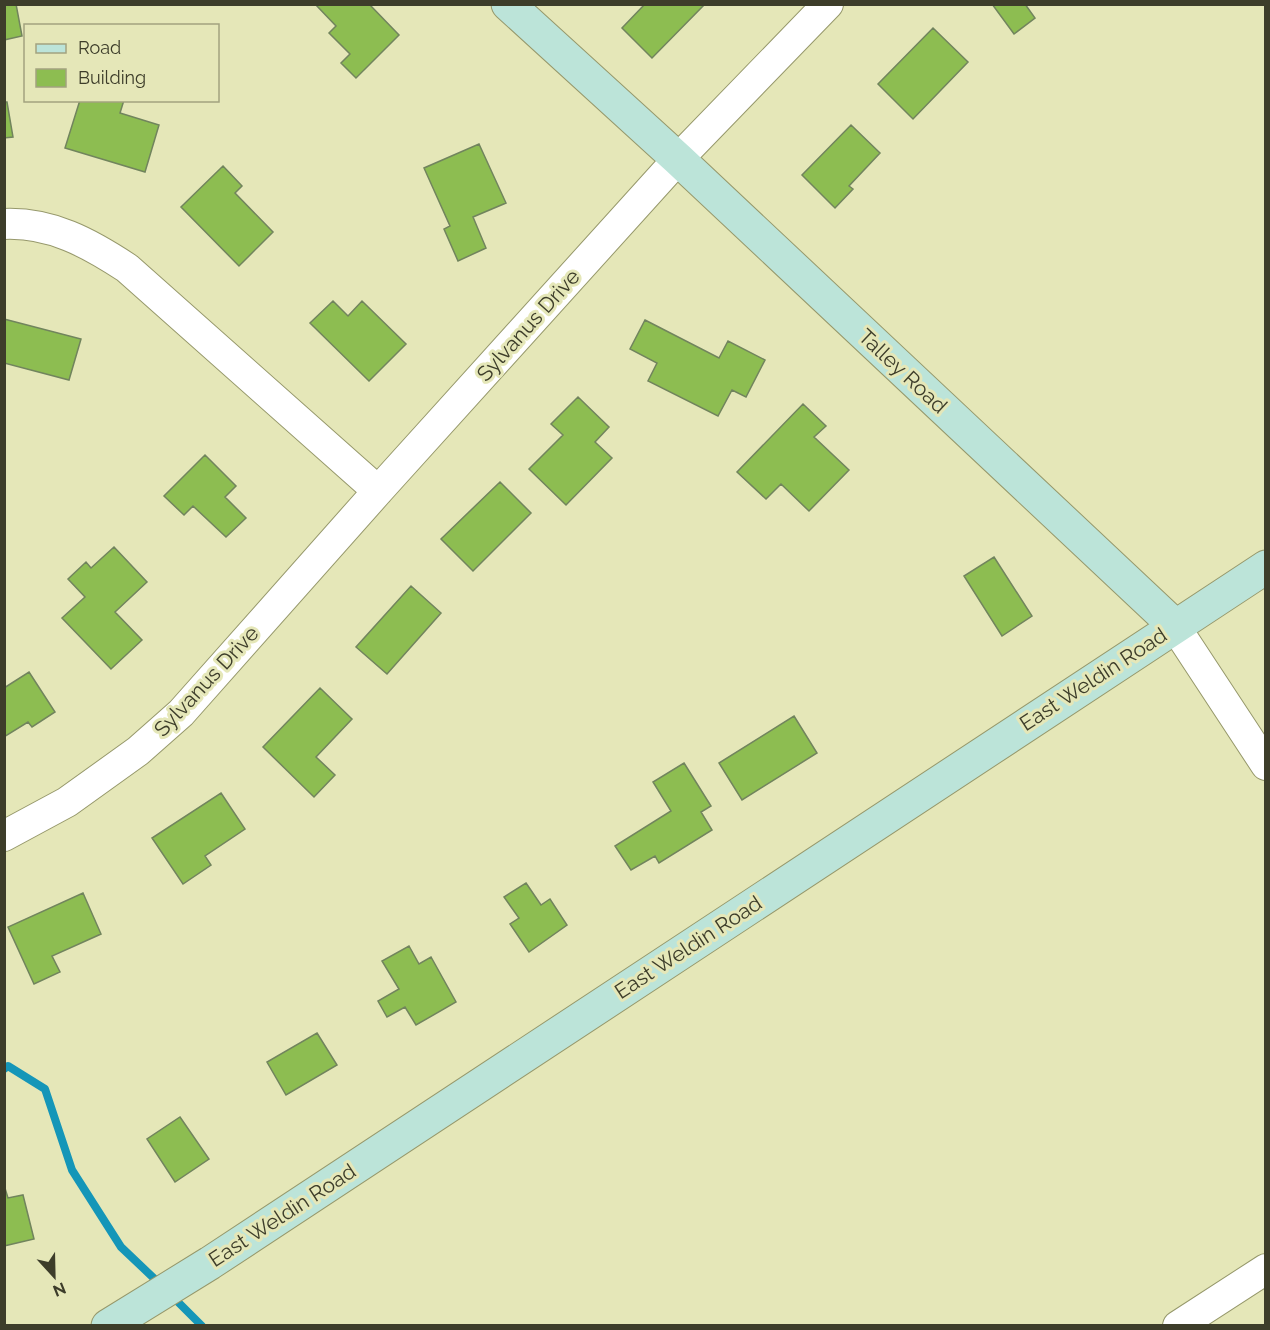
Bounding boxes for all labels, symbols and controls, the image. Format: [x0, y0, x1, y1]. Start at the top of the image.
legend [24, 24, 219, 102]
text: Road [78, 37, 121, 58]
text: Building [78, 67, 146, 88]
street label: Sylvanus Drive [471, 264, 585, 386]
street label: Talley Road [854, 324, 952, 418]
street label: Sylvanus Drive [149, 621, 263, 741]
street label: East Weldin Road [1015, 622, 1171, 736]
street label: East Weldin Road [610, 890, 766, 1004]
street label: East Weldin Road [204, 1158, 360, 1272]
north arrow [24, 1246, 84, 1306]
text: N [50, 1278, 69, 1301]

